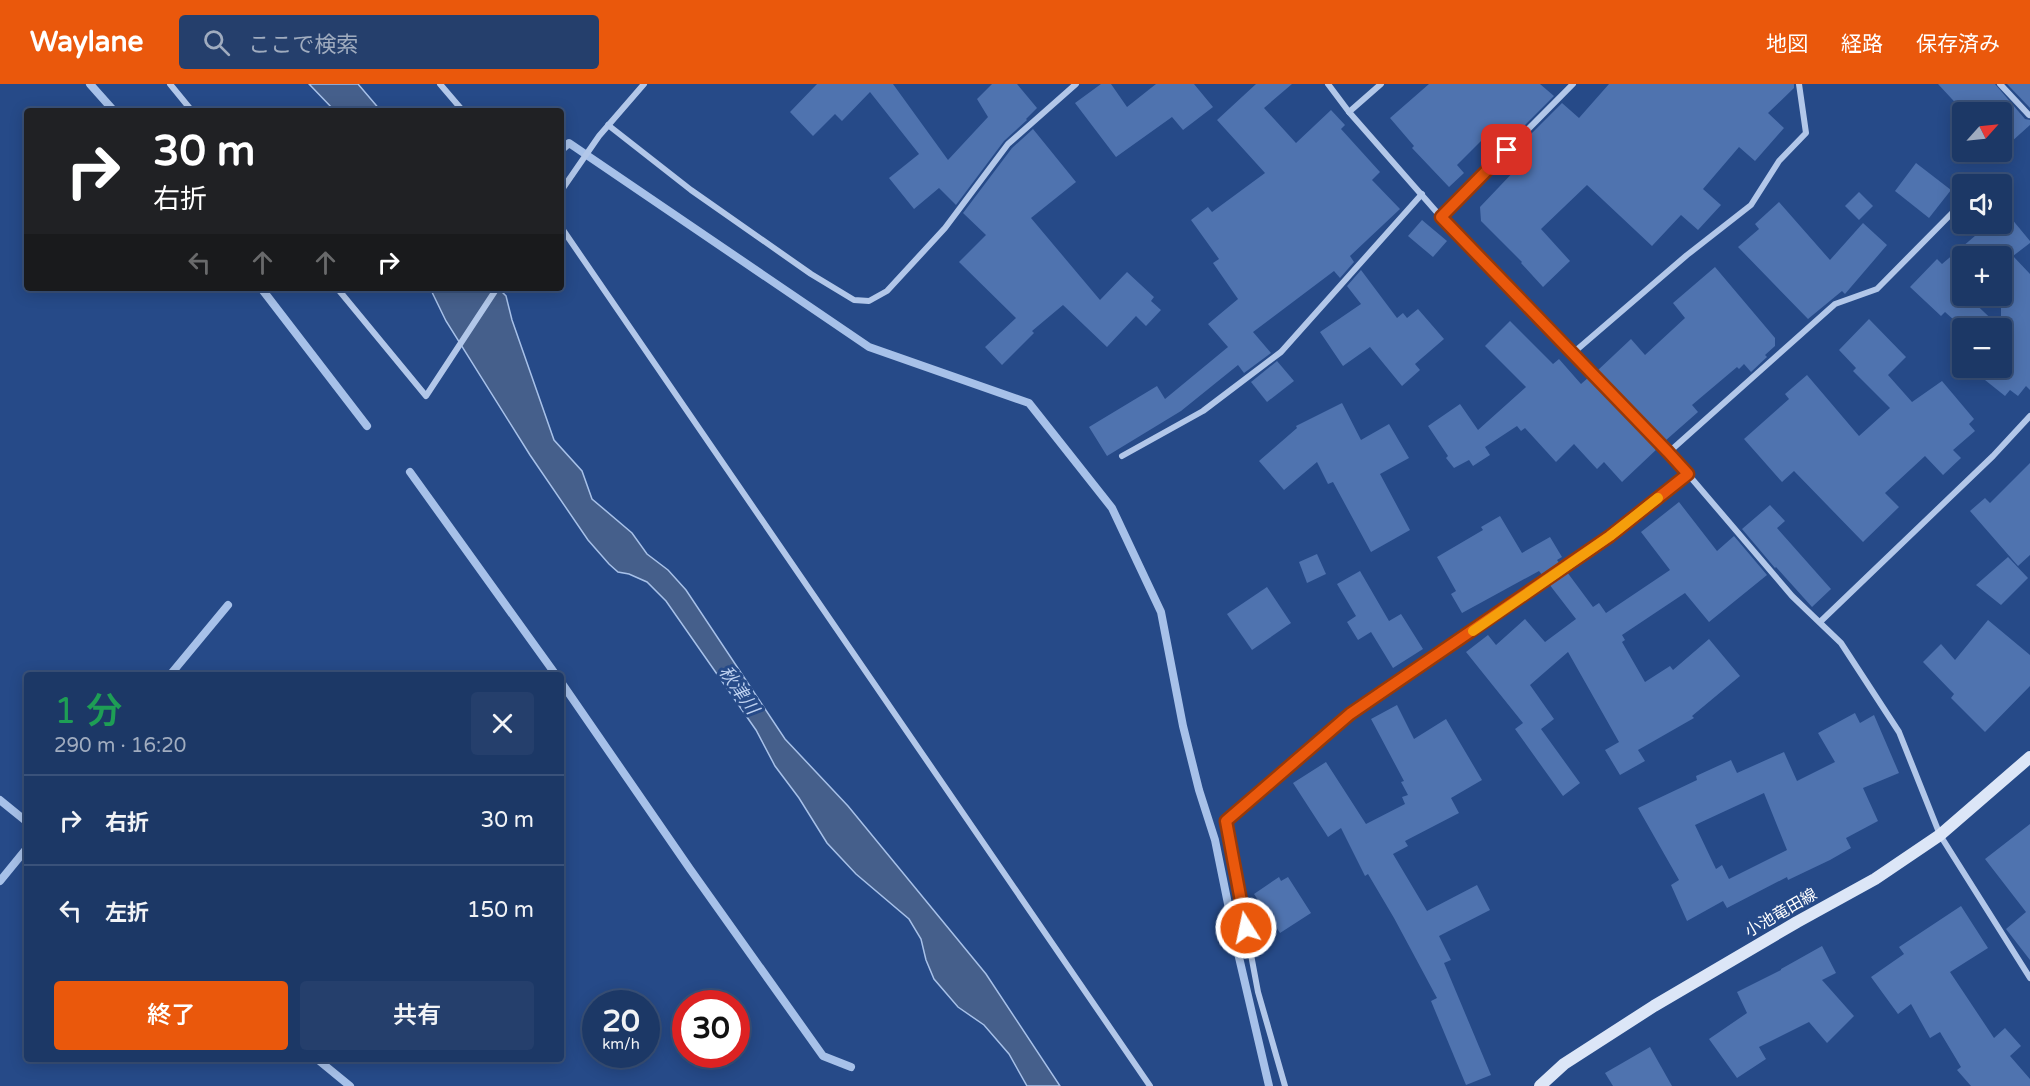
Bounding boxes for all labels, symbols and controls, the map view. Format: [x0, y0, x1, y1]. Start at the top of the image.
search box [179, 15, 599, 69]
text: Waylane [30, 25, 143, 59]
icon: search [200, 26, 233, 59]
text: ここで検索 [248, 32, 358, 58]
text: 地図 [1766, 32, 1808, 57]
text: 経路 [1841, 32, 1883, 57]
text: 保存済み [1916, 32, 2000, 57]
north arrow [1952, 102, 2012, 162]
map controls [1952, 102, 2012, 378]
pin [1481, 124, 1532, 175]
text: 30 m [153, 126, 255, 177]
icon: right [54, 132, 132, 210]
icon: arrive [1490, 133, 1523, 166]
button: sound [1952, 174, 2012, 234]
text: 右折 [153, 183, 207, 216]
icon: left [183, 246, 216, 279]
icon: ahead [246, 246, 279, 279]
icon: ahead [309, 246, 342, 279]
icon: right [372, 246, 405, 279]
button: + [1952, 246, 2012, 306]
button: − [1952, 318, 2012, 378]
water label: 秋津川 [715, 662, 765, 720]
text: 1 分 [54, 690, 122, 733]
button: close [471, 692, 534, 755]
text: 290 m · 16:20 [54, 734, 186, 758]
icon: right [54, 804, 87, 837]
text: 30 m [480, 807, 534, 833]
text: 右折 [105, 810, 149, 836]
street label: 小池竜田線 [1741, 884, 1821, 942]
icon: left [54, 894, 87, 927]
position arrow [1214, 896, 1278, 960]
text: 150 m [467, 897, 534, 923]
text: 左折 [105, 900, 149, 926]
button: 終了 [54, 981, 288, 1050]
button: 共有 [300, 981, 534, 1050]
speed limit sign: 30 [672, 990, 750, 1068]
text: 20 [602, 1003, 640, 1040]
text: km/h [602, 1035, 640, 1053]

